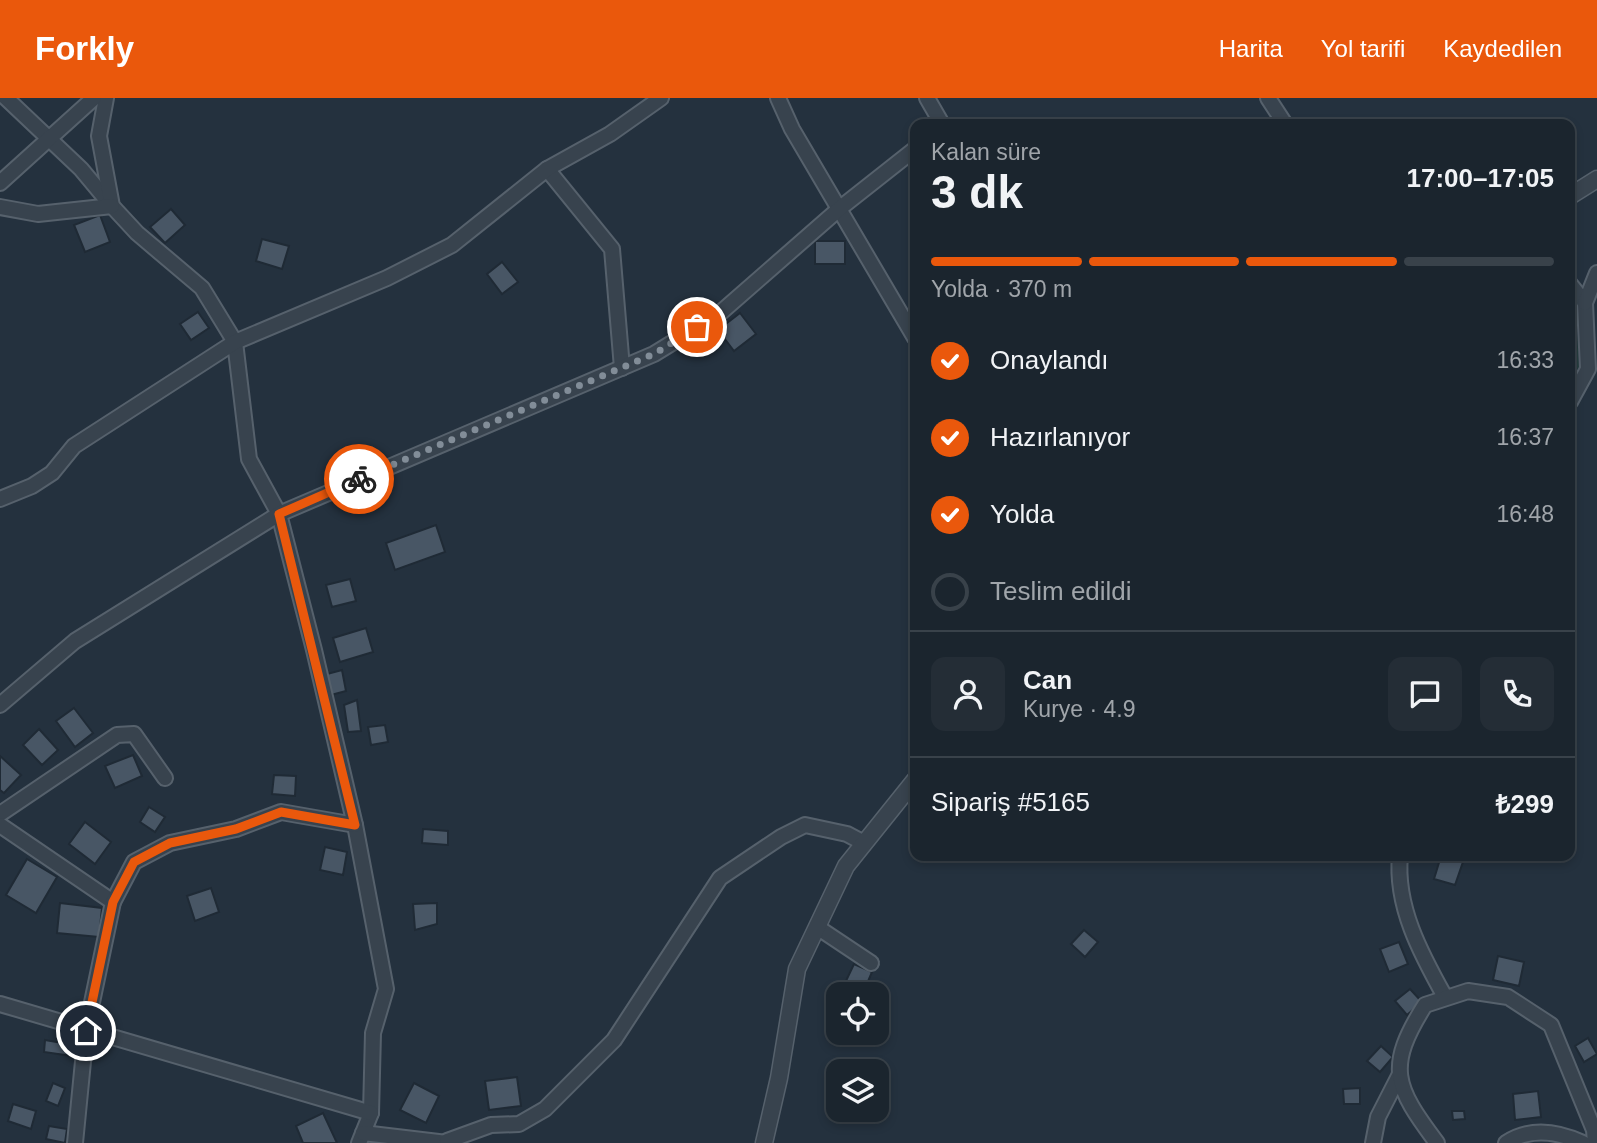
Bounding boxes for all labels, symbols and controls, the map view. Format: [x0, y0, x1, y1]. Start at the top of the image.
text: Forkly [35, 30, 134, 67]
text: Harita [1219, 35, 1283, 62]
text: Yol tarifi [1321, 35, 1405, 62]
text: Kaydedilen [1443, 35, 1562, 62]
text: Kalan süre [931, 139, 1041, 165]
text: 17:00–17:05 [1407, 163, 1554, 193]
text: 3 dk [931, 166, 1023, 218]
text: Yolda · 370 m [931, 276, 1072, 302]
pin [667, 297, 727, 357]
icon: bag [678, 308, 716, 346]
icon: check [931, 342, 969, 380]
text: Onaylandı [990, 345, 1109, 375]
text: 16:33 [1496, 347, 1554, 373]
icon: check [931, 419, 969, 457]
text: Hazırlanıyor [990, 422, 1130, 452]
text: 16:37 [1496, 424, 1554, 450]
courier [324, 444, 394, 514]
icon: bike [340, 460, 378, 498]
icon: check [931, 496, 969, 534]
text: Yolda [990, 499, 1054, 529]
text: 16:48 [1496, 501, 1554, 527]
text: Teslim edildi [990, 576, 1132, 606]
button: person [931, 657, 1005, 731]
button: chat [1388, 657, 1462, 731]
button: phone [1480, 657, 1554, 731]
text: Can [1023, 665, 1072, 695]
text: Kurye · 4.9 [1023, 696, 1136, 722]
text: Sipariş #5165 [931, 787, 1090, 817]
text: ₺299 [1496, 789, 1554, 819]
map controls [826, 982, 889, 1122]
button: locate [826, 982, 889, 1045]
pin [56, 1001, 116, 1061]
icon: home [67, 1012, 105, 1050]
button: layers [826, 1059, 889, 1122]

